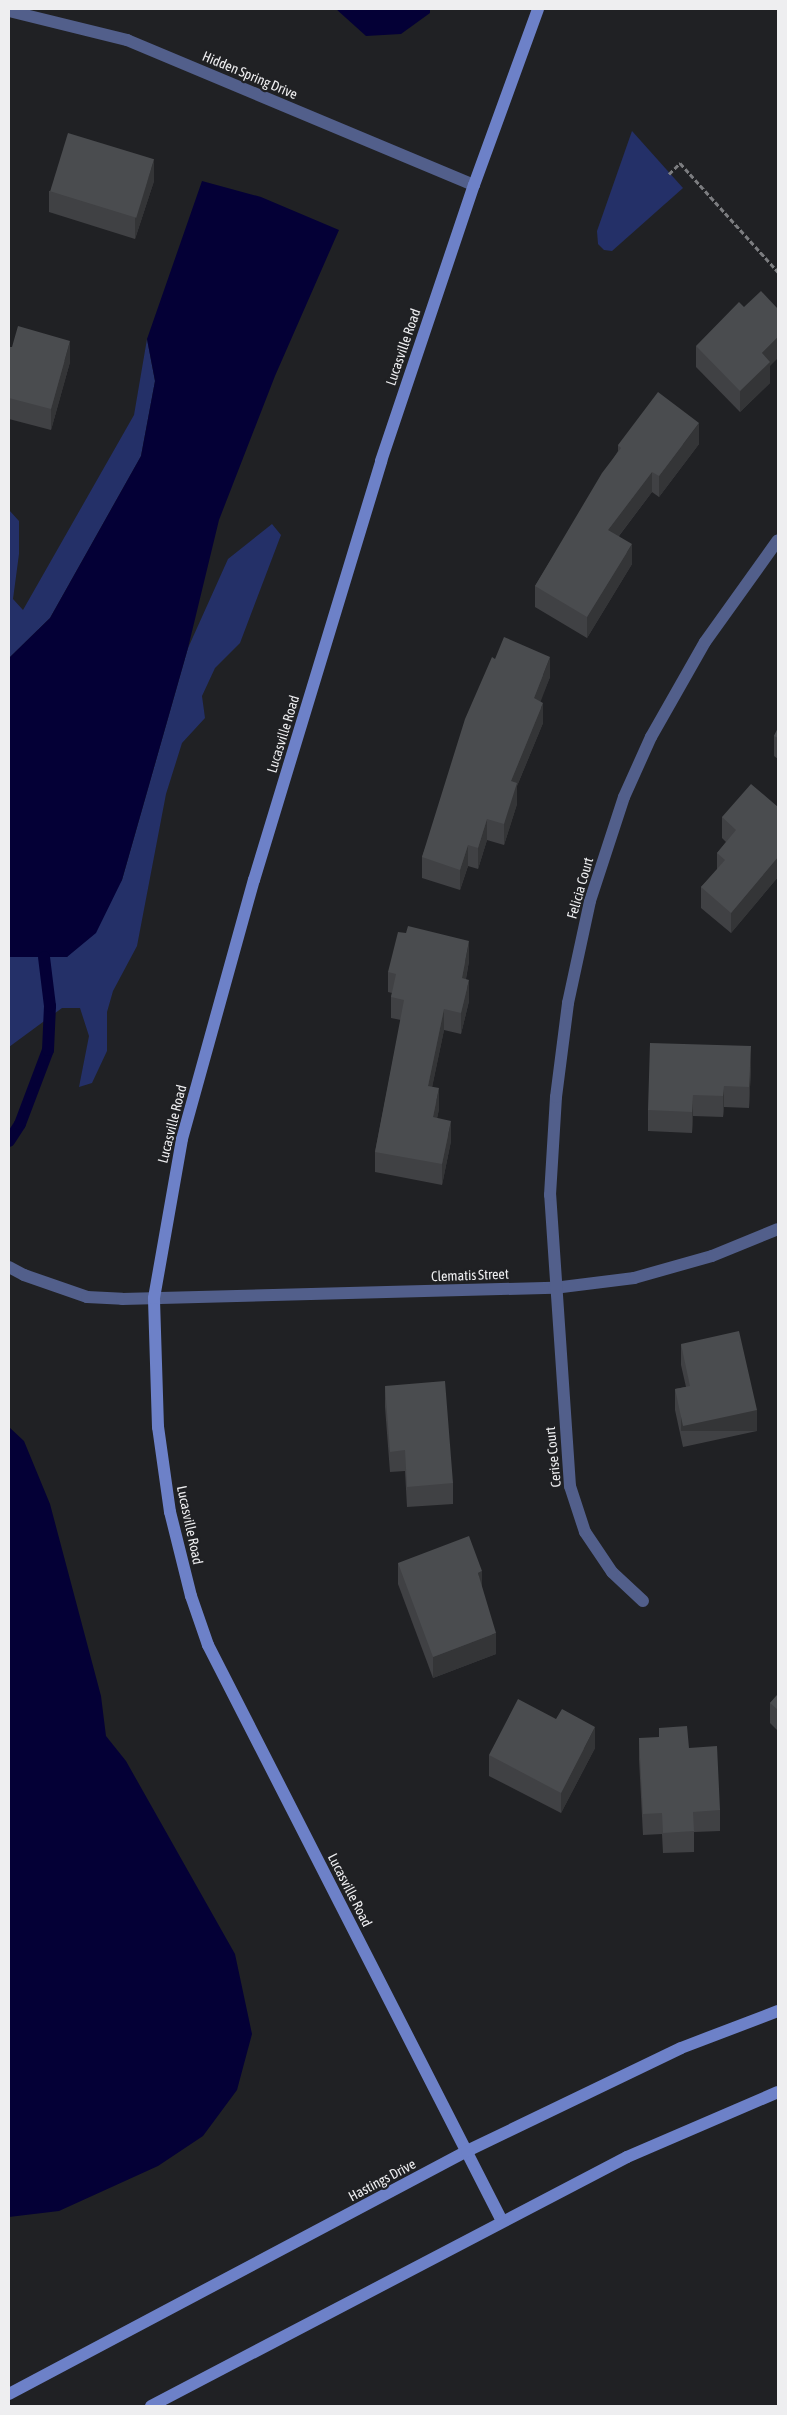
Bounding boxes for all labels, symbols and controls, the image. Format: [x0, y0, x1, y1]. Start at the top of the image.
street label: Hidden Spring Drive [200, 47, 300, 103]
street label: Lucasville Road [382, 306, 424, 388]
street label: Lucasville Road [263, 693, 303, 775]
street label: Felicia Court [563, 855, 597, 921]
street label: Lucasville Road [154, 1083, 190, 1165]
street label: Clematis Street [431, 1265, 509, 1285]
street label: Cerise Court [541, 1426, 565, 1488]
street label: Lucasville Road [173, 1484, 207, 1566]
street label: Lucasville Road [324, 1851, 376, 1929]
street label: Hastings Drive [346, 2155, 418, 2205]

